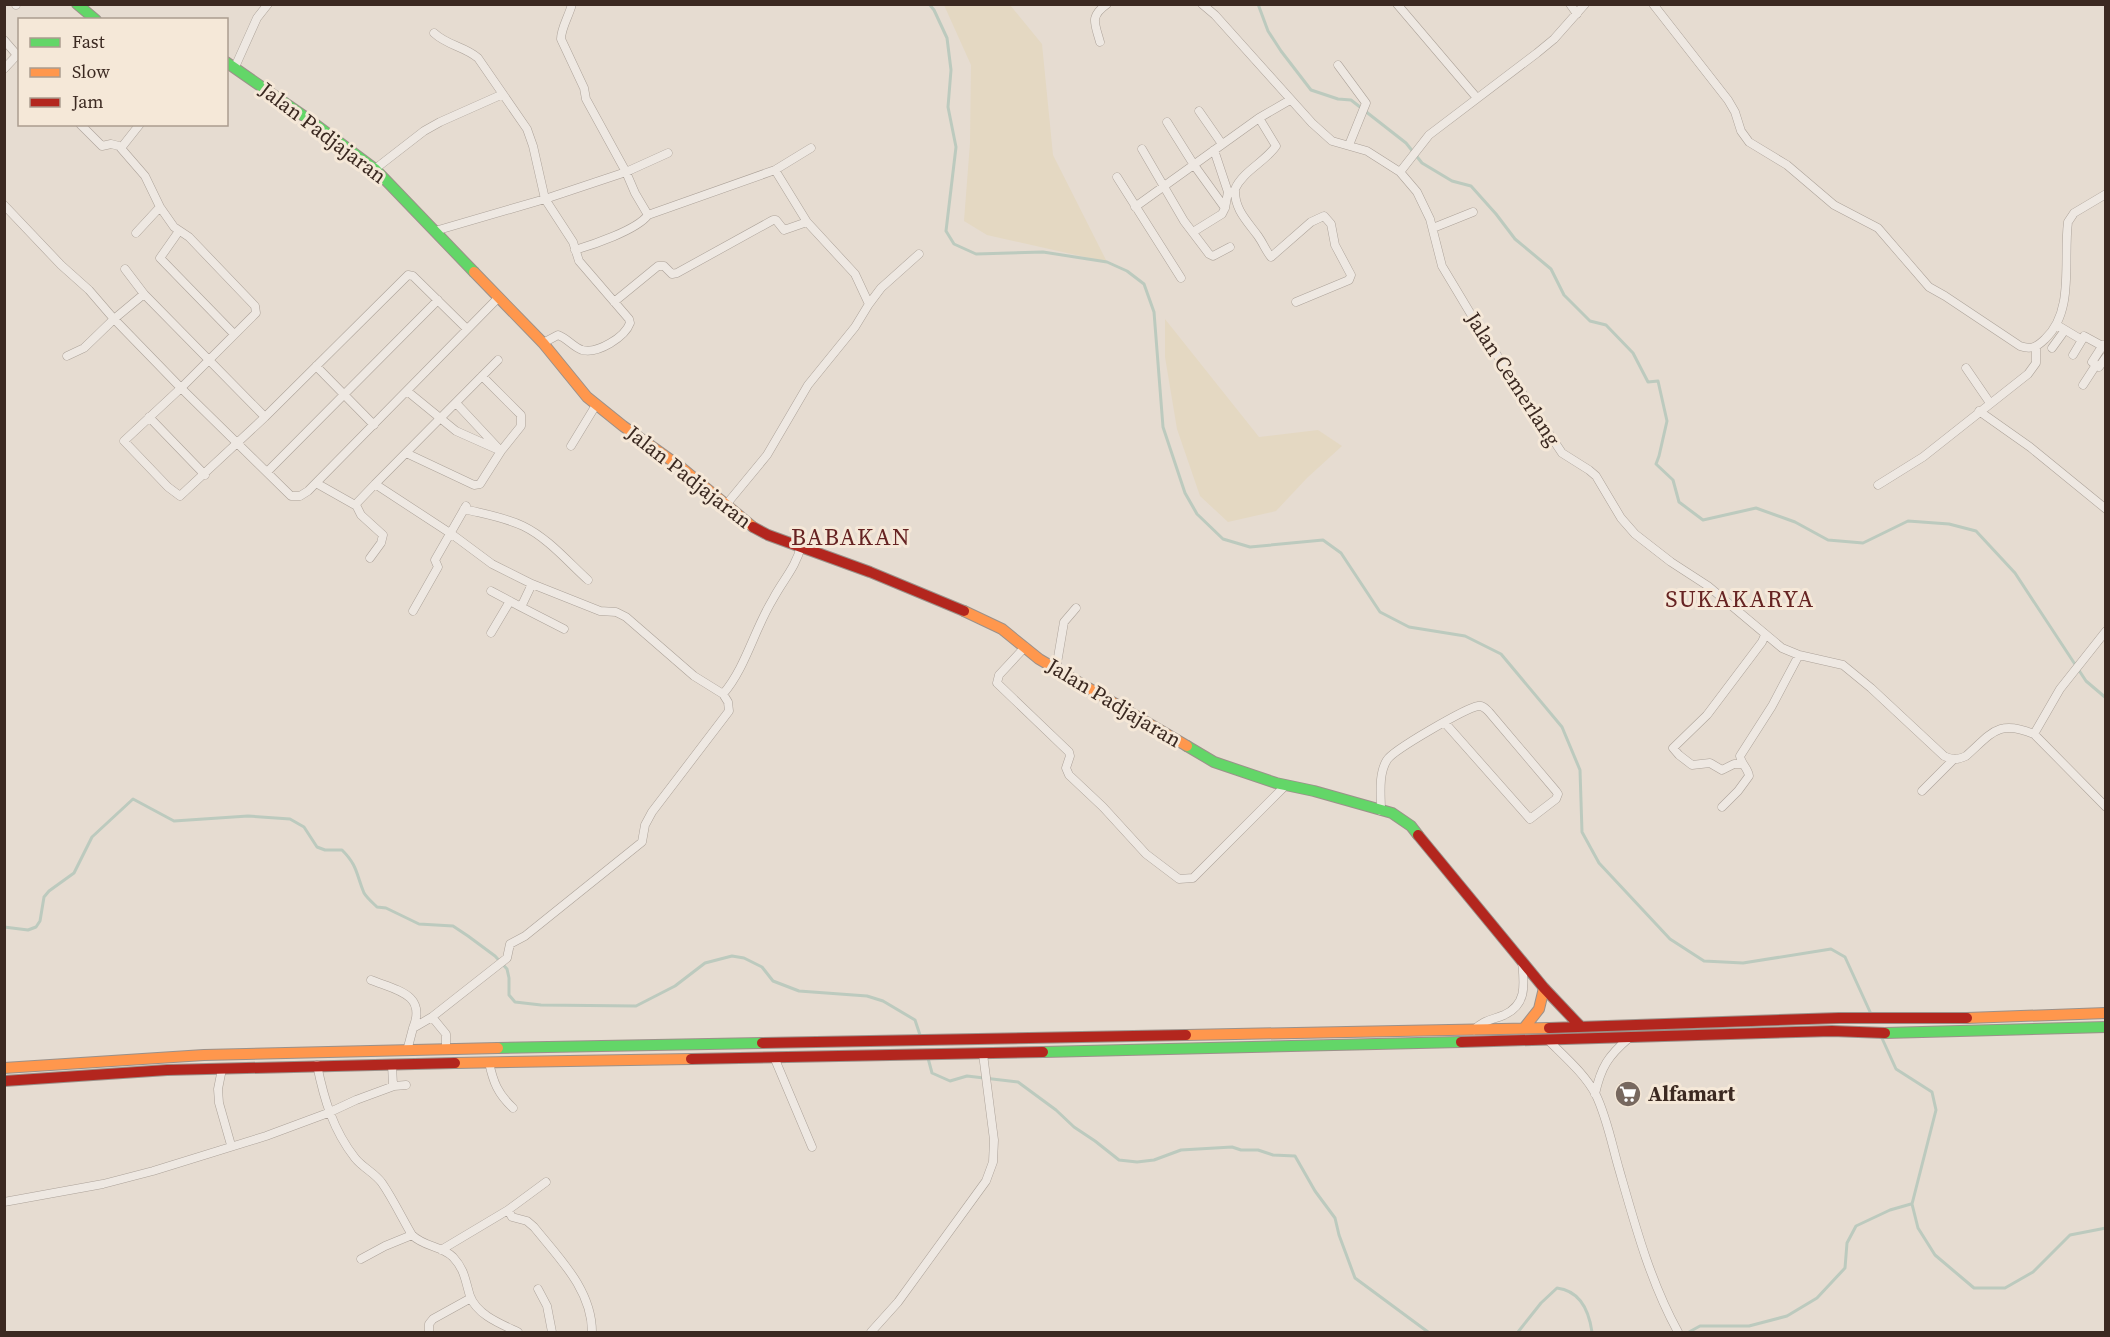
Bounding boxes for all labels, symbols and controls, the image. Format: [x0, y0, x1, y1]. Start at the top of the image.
legend [18, 18, 228, 126]
text: Fast [72, 29, 105, 54]
text: Slow [72, 59, 110, 84]
street label: Jalan Padjajaran [253, 75, 393, 190]
text: Jam [71, 89, 104, 114]
street label: Jalan Cemerlang [1459, 305, 1568, 452]
street label: Jalan Padjajaran [620, 418, 758, 535]
district label: BABAKAN [791, 520, 911, 553]
district label: SUKAKARYA [1665, 582, 1815, 615]
street label: Jalan Padjajaran [1041, 650, 1187, 754]
supermarket icon: Alfamart [1613, 1079, 1643, 1109]
place label: Alfamart [1648, 1079, 1736, 1108]

